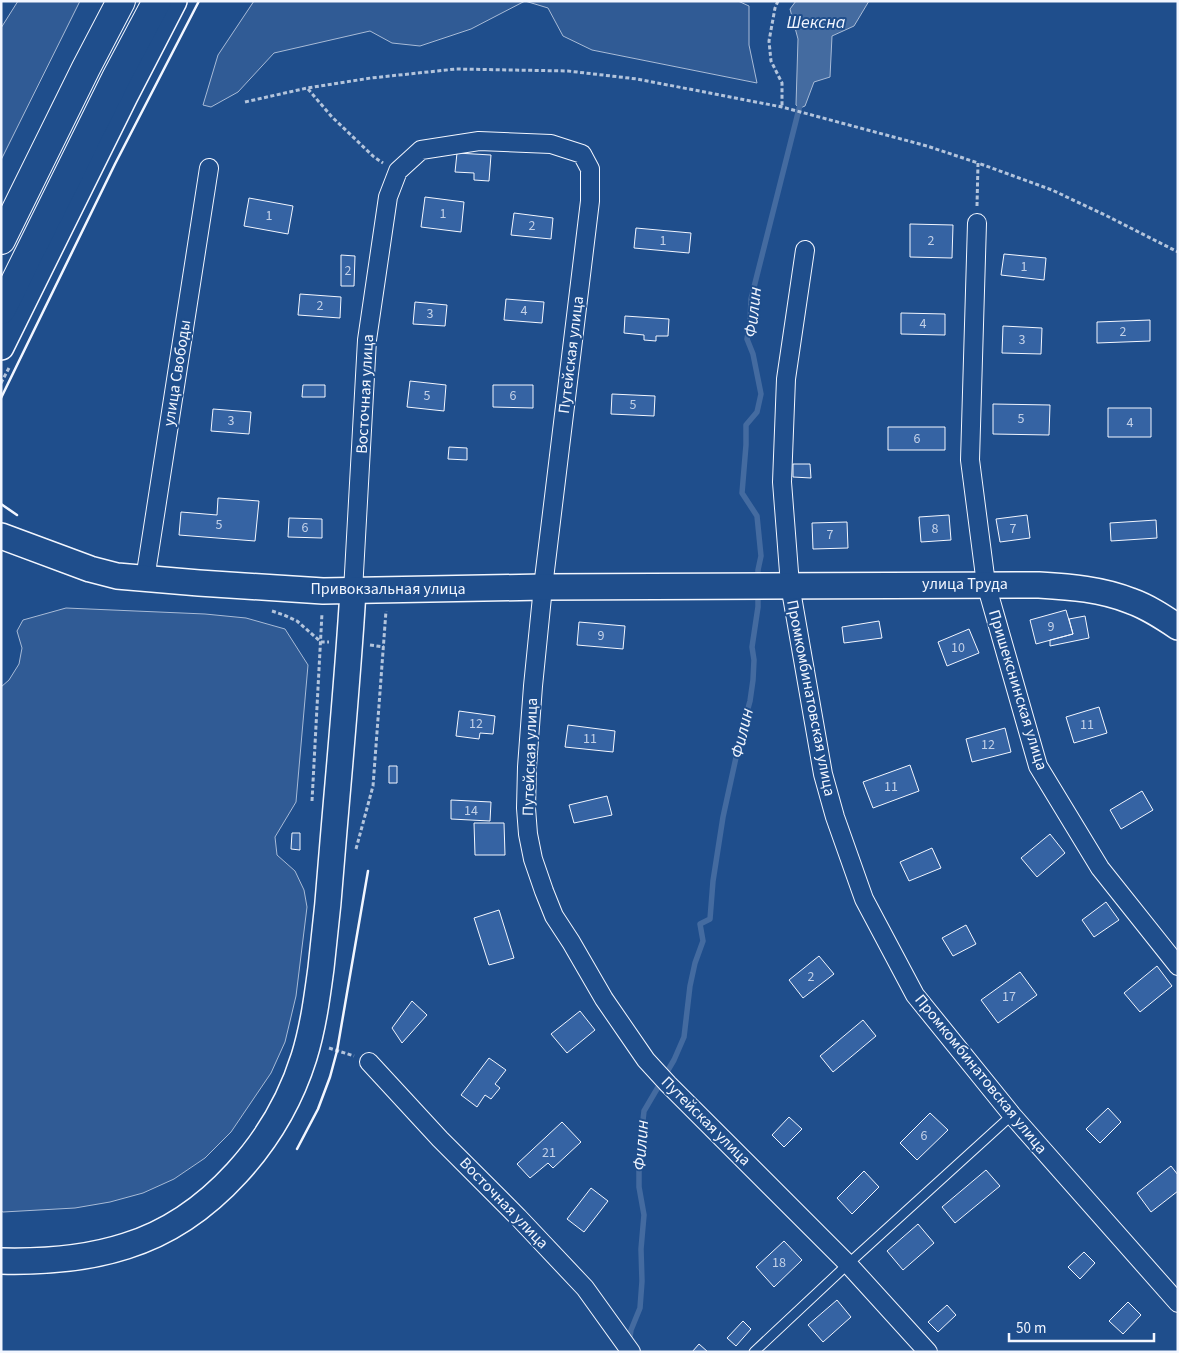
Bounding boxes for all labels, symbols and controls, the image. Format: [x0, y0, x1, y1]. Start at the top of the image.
water label: Шексна [787, 10, 846, 35]
house number: 1 [440, 204, 447, 224]
house number: 1 [266, 206, 273, 226]
house number: 2 [529, 216, 536, 236]
house number: 1 [660, 231, 667, 251]
house number: 2 [928, 231, 935, 251]
house number: 1 [1021, 257, 1028, 277]
house number: 2 [345, 261, 352, 281]
water label: Филин [738, 285, 768, 339]
street label: Путейская улица [553, 295, 589, 415]
house number: 2 [317, 296, 324, 316]
house number: 4 [521, 301, 528, 321]
house number: 3 [427, 304, 434, 324]
house number: 4 [920, 314, 927, 334]
street label: улица Свободы [158, 318, 196, 428]
house number: 2 [1120, 322, 1127, 342]
house number: 3 [1019, 330, 1026, 350]
street label: Восточная улица [351, 334, 379, 454]
house number: 5 [424, 386, 431, 406]
house number: 6 [510, 386, 517, 406]
house number: 5 [630, 395, 637, 415]
house number: 5 [1018, 409, 1025, 429]
house number: 3 [228, 411, 235, 431]
house number: 4 [1127, 413, 1134, 433]
house number: 6 [914, 429, 921, 449]
house number: 5 [216, 515, 223, 535]
house number: 6 [302, 518, 309, 538]
house number: 8 [932, 519, 939, 539]
house number: 7 [1010, 519, 1017, 539]
house number: 7 [827, 525, 834, 545]
street label: улица Труда [922, 573, 1008, 595]
street label: Привокзальная улица [310, 578, 466, 600]
street label: Промкомбинатовская улица [781, 598, 841, 798]
street label: Пришекснинская улица [983, 607, 1053, 773]
house number: 9 [1048, 617, 1055, 637]
house number: 9 [598, 626, 605, 646]
house number: 10 [951, 638, 965, 658]
street label: Путейская улица [517, 697, 543, 817]
water label: Филин [724, 705, 760, 761]
house number: 12 [469, 714, 483, 734]
house number: 11 [1080, 715, 1094, 735]
house number: 11 [583, 729, 597, 749]
house number: 12 [981, 735, 995, 755]
house number: 11 [884, 777, 898, 797]
house number: 14 [464, 801, 478, 821]
house number: 2 [808, 967, 815, 987]
house number: 17 [1002, 987, 1016, 1007]
street label: Промкомбинатовская улица [910, 990, 1052, 1158]
street label: Путейская улица [656, 1071, 756, 1171]
water label: Филин [627, 1118, 655, 1171]
house number: 6 [921, 1126, 928, 1146]
house number: 21 [542, 1143, 556, 1163]
street label: Восточная улица [455, 1152, 553, 1254]
house number: 18 [772, 1253, 786, 1273]
scale bar [1009, 1310, 1154, 1342]
text: 50 m [1016, 1318, 1046, 1339]

